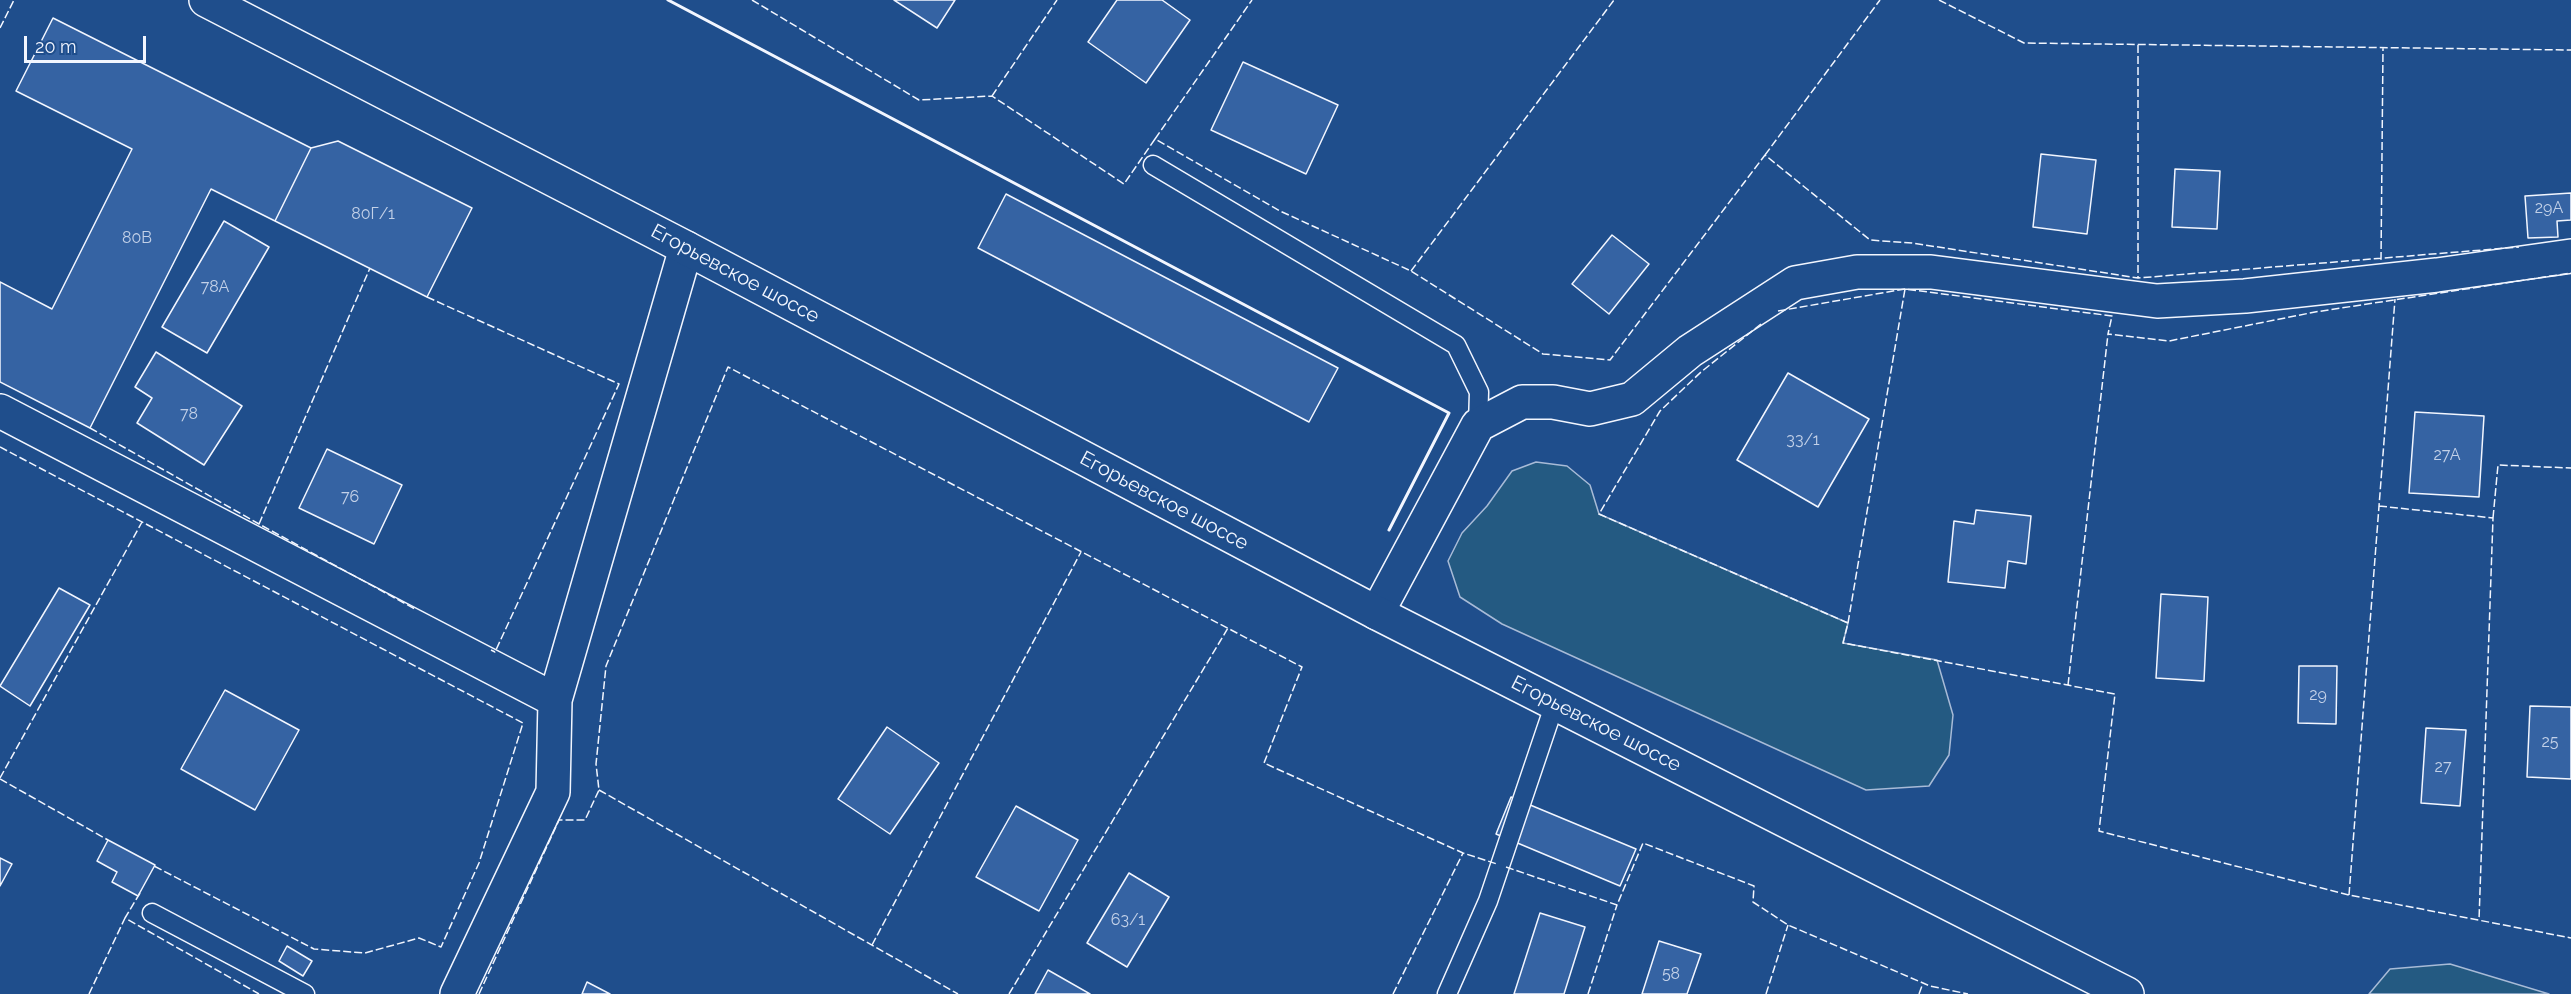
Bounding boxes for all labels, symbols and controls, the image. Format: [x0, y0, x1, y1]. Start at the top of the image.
scale bar [27, 24, 148, 62]
text: 20 m [35, 36, 77, 57]
house number: 29А [2535, 198, 2563, 218]
house number: 80Г/1 [351, 204, 395, 224]
street label: Егорьевское шоссе [647, 219, 823, 329]
house number: 80В [122, 228, 152, 248]
house number: 78А [201, 277, 229, 297]
house number: 78 [180, 404, 198, 424]
house number: 33/1 [1786, 430, 1820, 450]
house number: 27А [2434, 445, 2460, 465]
street label: Егорьевское шоссе [1076, 446, 1252, 556]
house number: 76 [341, 487, 359, 507]
street label: Егорьевское шоссе [1507, 671, 1685, 777]
house number: 29 [2309, 685, 2327, 705]
house number: 25 [2541, 732, 2559, 752]
house number: 27 [2435, 757, 2451, 777]
house number: 63/1 [1111, 910, 1145, 930]
house number: 58 [1662, 964, 1680, 984]

